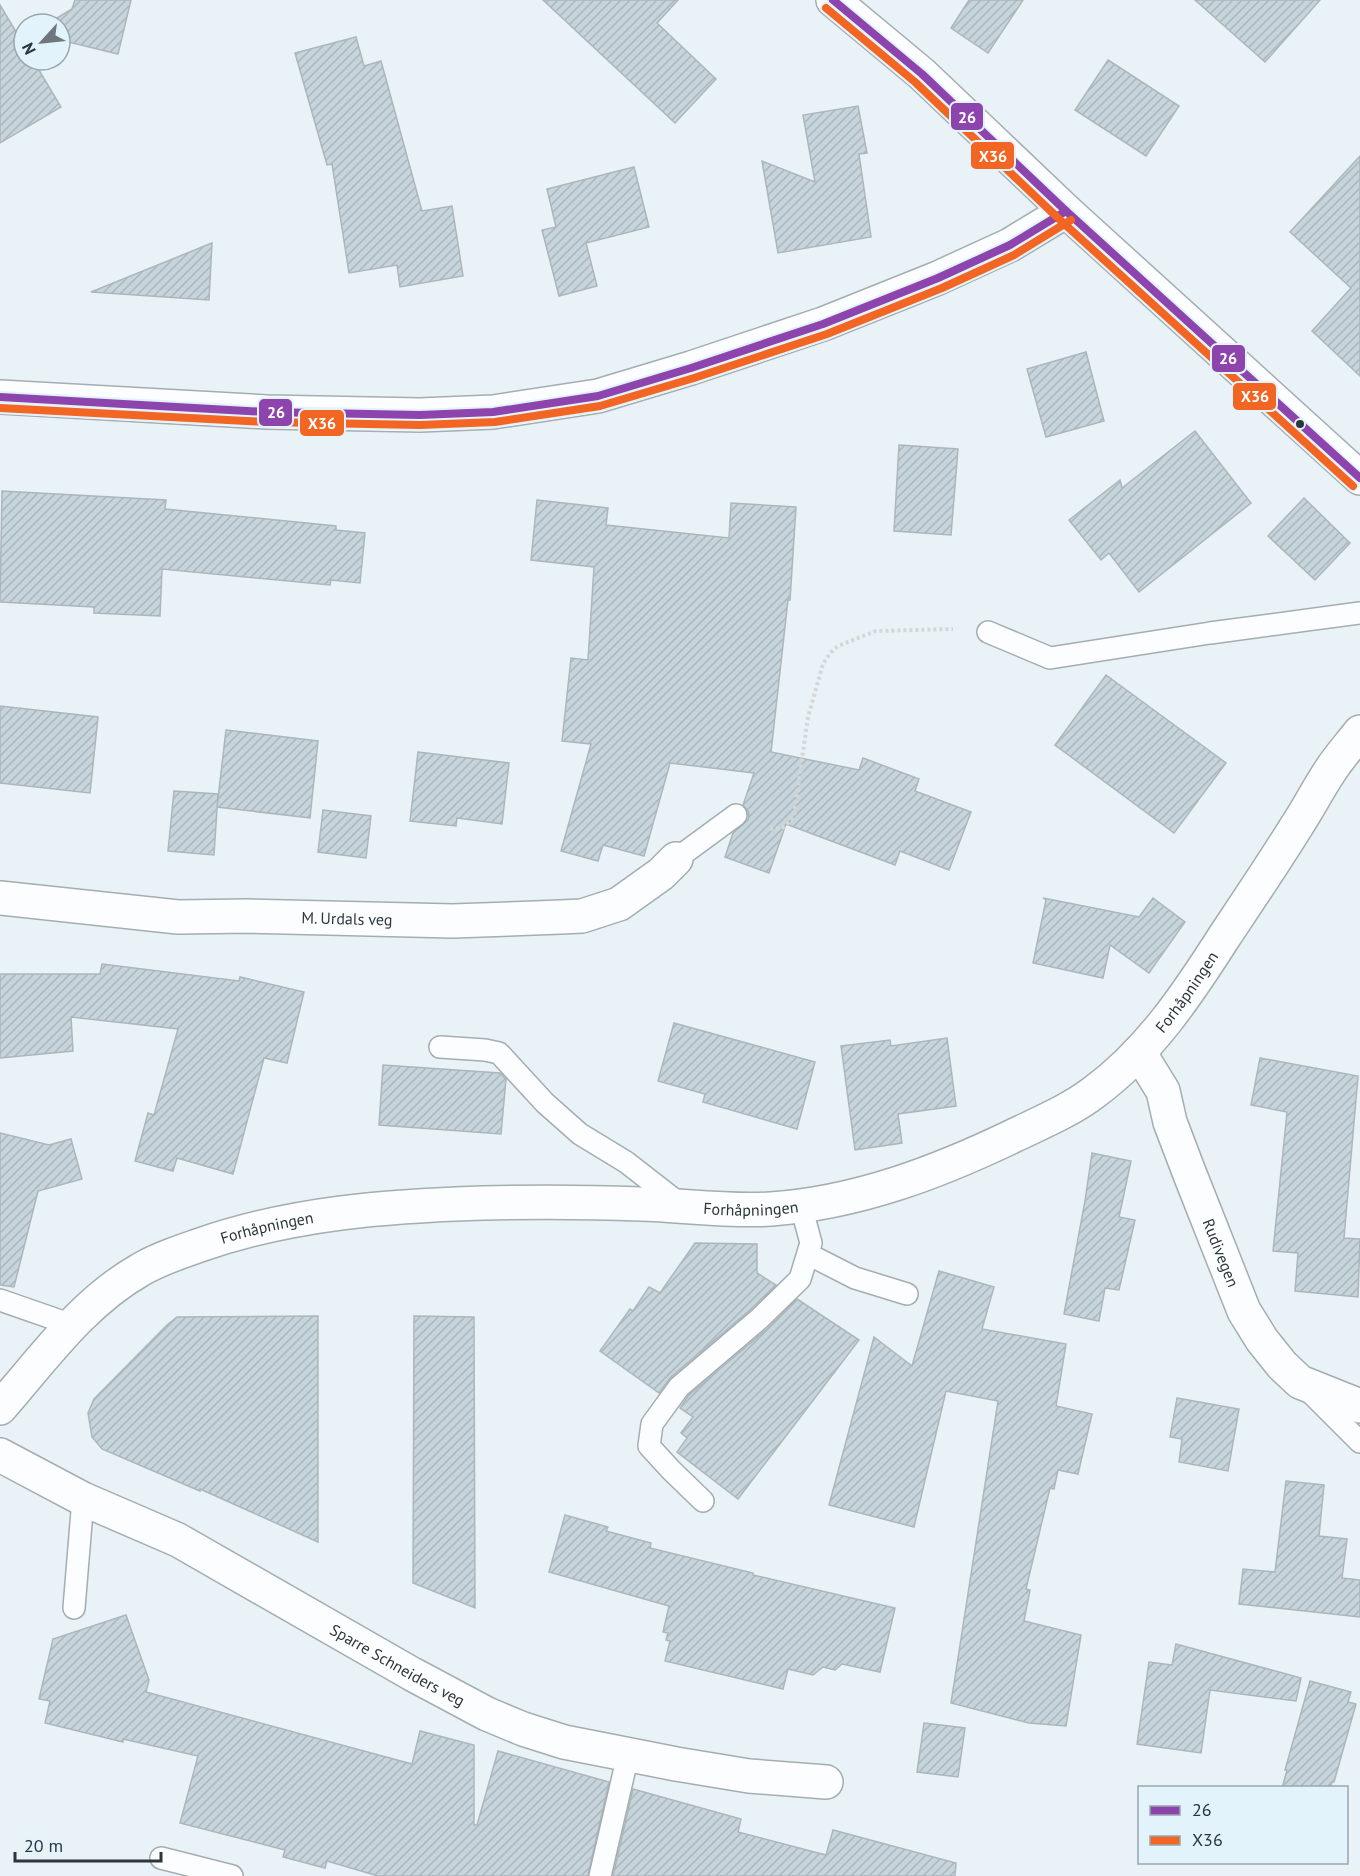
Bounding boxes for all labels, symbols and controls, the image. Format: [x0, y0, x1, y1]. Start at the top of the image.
north arrow [12, 12, 72, 72]
text: N [17, 40, 40, 58]
line badge: 26 [950, 102, 984, 131]
text: 26 [958, 107, 976, 127]
line badge: X36 [970, 141, 1015, 170]
text: X36 [979, 146, 1007, 166]
line badge: 26 [1211, 344, 1246, 373]
text: 26 [1219, 348, 1237, 368]
line badge: X36 [1232, 382, 1277, 411]
text: X36 [1241, 386, 1269, 406]
line badge: 26 [258, 398, 293, 427]
text: 26 [267, 402, 285, 422]
line badge: X36 [299, 409, 345, 437]
text: X36 [308, 413, 336, 433]
unlabelled marker [1294, 418, 1306, 430]
street label: M. Urdals veg [301, 907, 393, 930]
street label: Forhåpningen [1151, 947, 1222, 1036]
street label: Forhåpningen [703, 1196, 799, 1220]
street label: Forhåpningen [218, 1207, 315, 1248]
street label: Rudivegen [1198, 1216, 1244, 1290]
street label: Sparre Schneiders veg [327, 1619, 468, 1710]
legend [1138, 1786, 1348, 1864]
text: 26 [1192, 1798, 1212, 1821]
scale bar [15, 1825, 160, 1863]
text: X36 [1192, 1828, 1223, 1851]
text: 20 m [24, 1834, 63, 1857]

